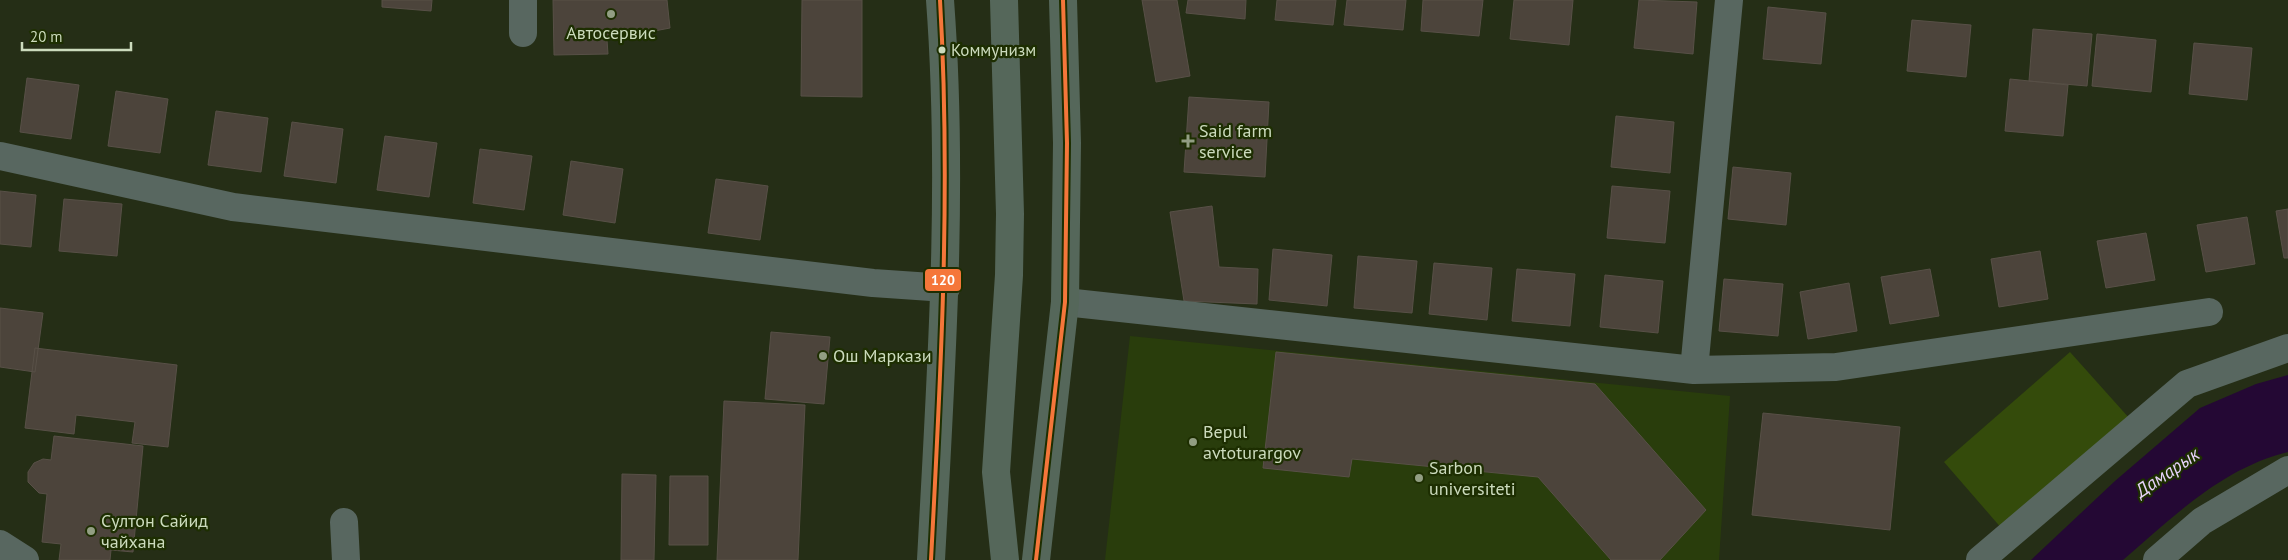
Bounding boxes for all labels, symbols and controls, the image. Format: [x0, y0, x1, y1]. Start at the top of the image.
marker: Автосервис [605, 8, 617, 20]
scale bar [22, 20, 131, 52]
place label: Автосервис [566, 21, 656, 44]
text: 20 m [30, 27, 63, 46]
place label: Коммунизм [951, 39, 1036, 61]
marker: Коммунизм [937, 45, 947, 55]
place label: Said farm service [1199, 119, 1272, 163]
marker: Said farm service [1181, 134, 1195, 148]
line badge: 120 [924, 268, 962, 292]
text: 120 [931, 271, 955, 289]
place label: Ош Маркази [833, 344, 932, 367]
marker: Ош Маркази [817, 350, 829, 362]
place label: Bepul avtoturargov [1203, 420, 1301, 464]
marker: Bepul avtoturargov [1187, 436, 1199, 448]
water label: Дамарык [2128, 441, 2205, 503]
place label: Sarbon universiteti [1429, 456, 1516, 500]
marker: Sarbon universiteti [1413, 472, 1425, 484]
place label: Султон Сайид чайхана [101, 509, 208, 553]
marker: Султон Сайид чайхана [85, 525, 97, 537]

